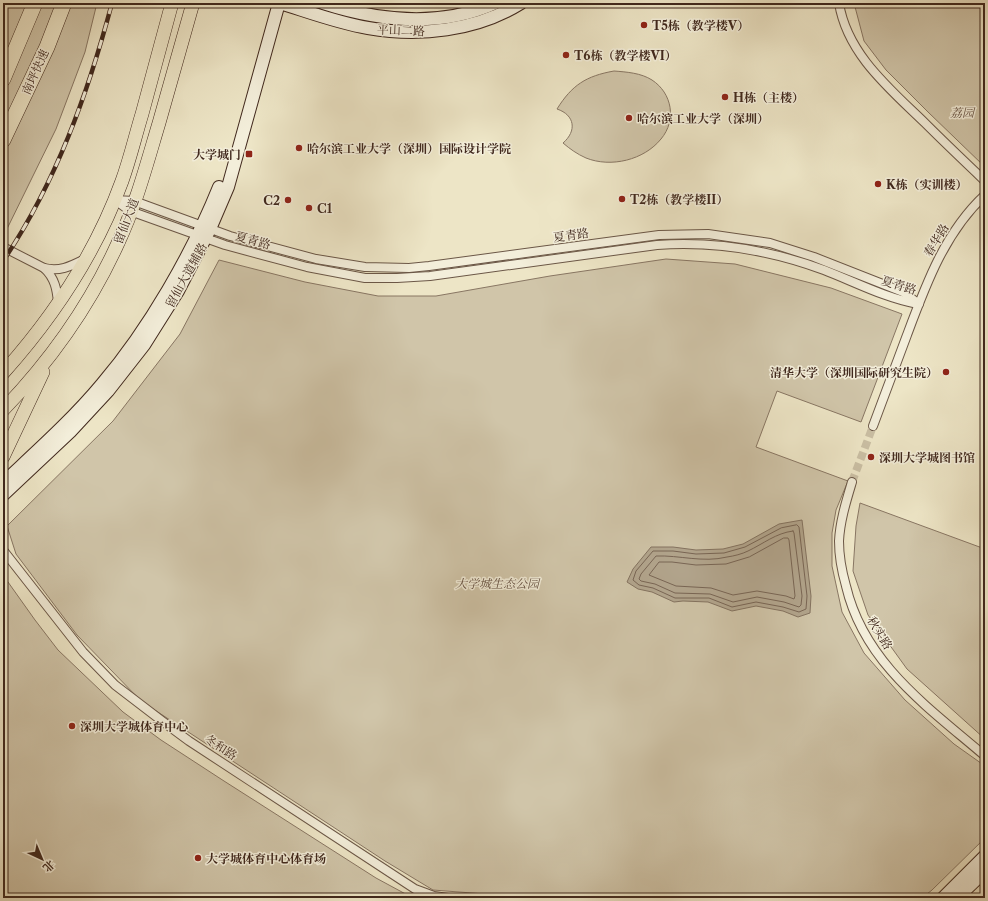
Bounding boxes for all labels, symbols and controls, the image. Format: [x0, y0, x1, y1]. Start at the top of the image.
place label: T5栋（教学楼V） [652, 18, 749, 33]
marker: T5栋（教学楼V） [639, 20, 649, 30]
street label: 平山二路 [377, 22, 425, 38]
street label: 南坪快速 [18, 47, 52, 97]
place label: T6栋（教学楼VI） [574, 48, 677, 63]
marker: T6栋（教学楼VI） [561, 50, 571, 60]
place label: H栋（主楼） [733, 90, 804, 105]
marker: H栋（主楼） [720, 92, 730, 102]
park label: 荔园 [950, 105, 976, 120]
place label: 哈尔滨工业大学（深圳） [637, 111, 769, 126]
marker: 哈尔滨工业大学（深圳） [624, 113, 634, 123]
place label: 哈尔滨工业大学（深圳）国际设计学院 [307, 141, 511, 156]
marker: 哈尔滨工业大学（深圳）国际设计学院 [294, 143, 304, 153]
place label: 大学城门 [193, 147, 241, 162]
marker: 大学城门 [244, 149, 254, 159]
place label: K栋（实训楼） [886, 177, 968, 192]
marker: K栋（实训楼） [873, 179, 883, 189]
place label: T2栋（教学楼II） [630, 192, 728, 207]
place label: C2 [263, 193, 280, 208]
marker: T2栋（教学楼II） [617, 194, 627, 204]
marker: C2 [283, 195, 293, 205]
street label: 留仙大道 [110, 196, 142, 246]
place label: C1 [317, 201, 333, 216]
marker: C1 [304, 203, 314, 213]
street label: 春华路 [920, 221, 952, 259]
street label: 夏青路 [552, 225, 590, 245]
street label: 夏青路 [234, 228, 272, 252]
street label: 留仙大道辅路 [162, 240, 210, 310]
street label: 夏青路 [880, 273, 918, 297]
place label: 清华大学（深圳国际研究生院） [770, 365, 938, 380]
marker: 清华大学（深圳国际研究生院） [941, 367, 951, 377]
place label: 深圳大学城图书馆 [879, 450, 975, 465]
marker: 深圳大学城图书馆 [866, 452, 876, 462]
park label: 大学城生态公园 [455, 576, 541, 591]
street label: 秋实路 [864, 614, 896, 652]
place label: 深圳大学城体育中心 [80, 719, 188, 734]
marker: 深圳大学城体育中心 [67, 721, 77, 731]
street label: 冬和路 [202, 731, 240, 763]
north arrow [22, 839, 62, 879]
place label: 大学城体育中心体育场 [206, 851, 326, 866]
marker: 大学城体育中心体育场 [193, 853, 203, 863]
text: 北 [40, 857, 58, 875]

